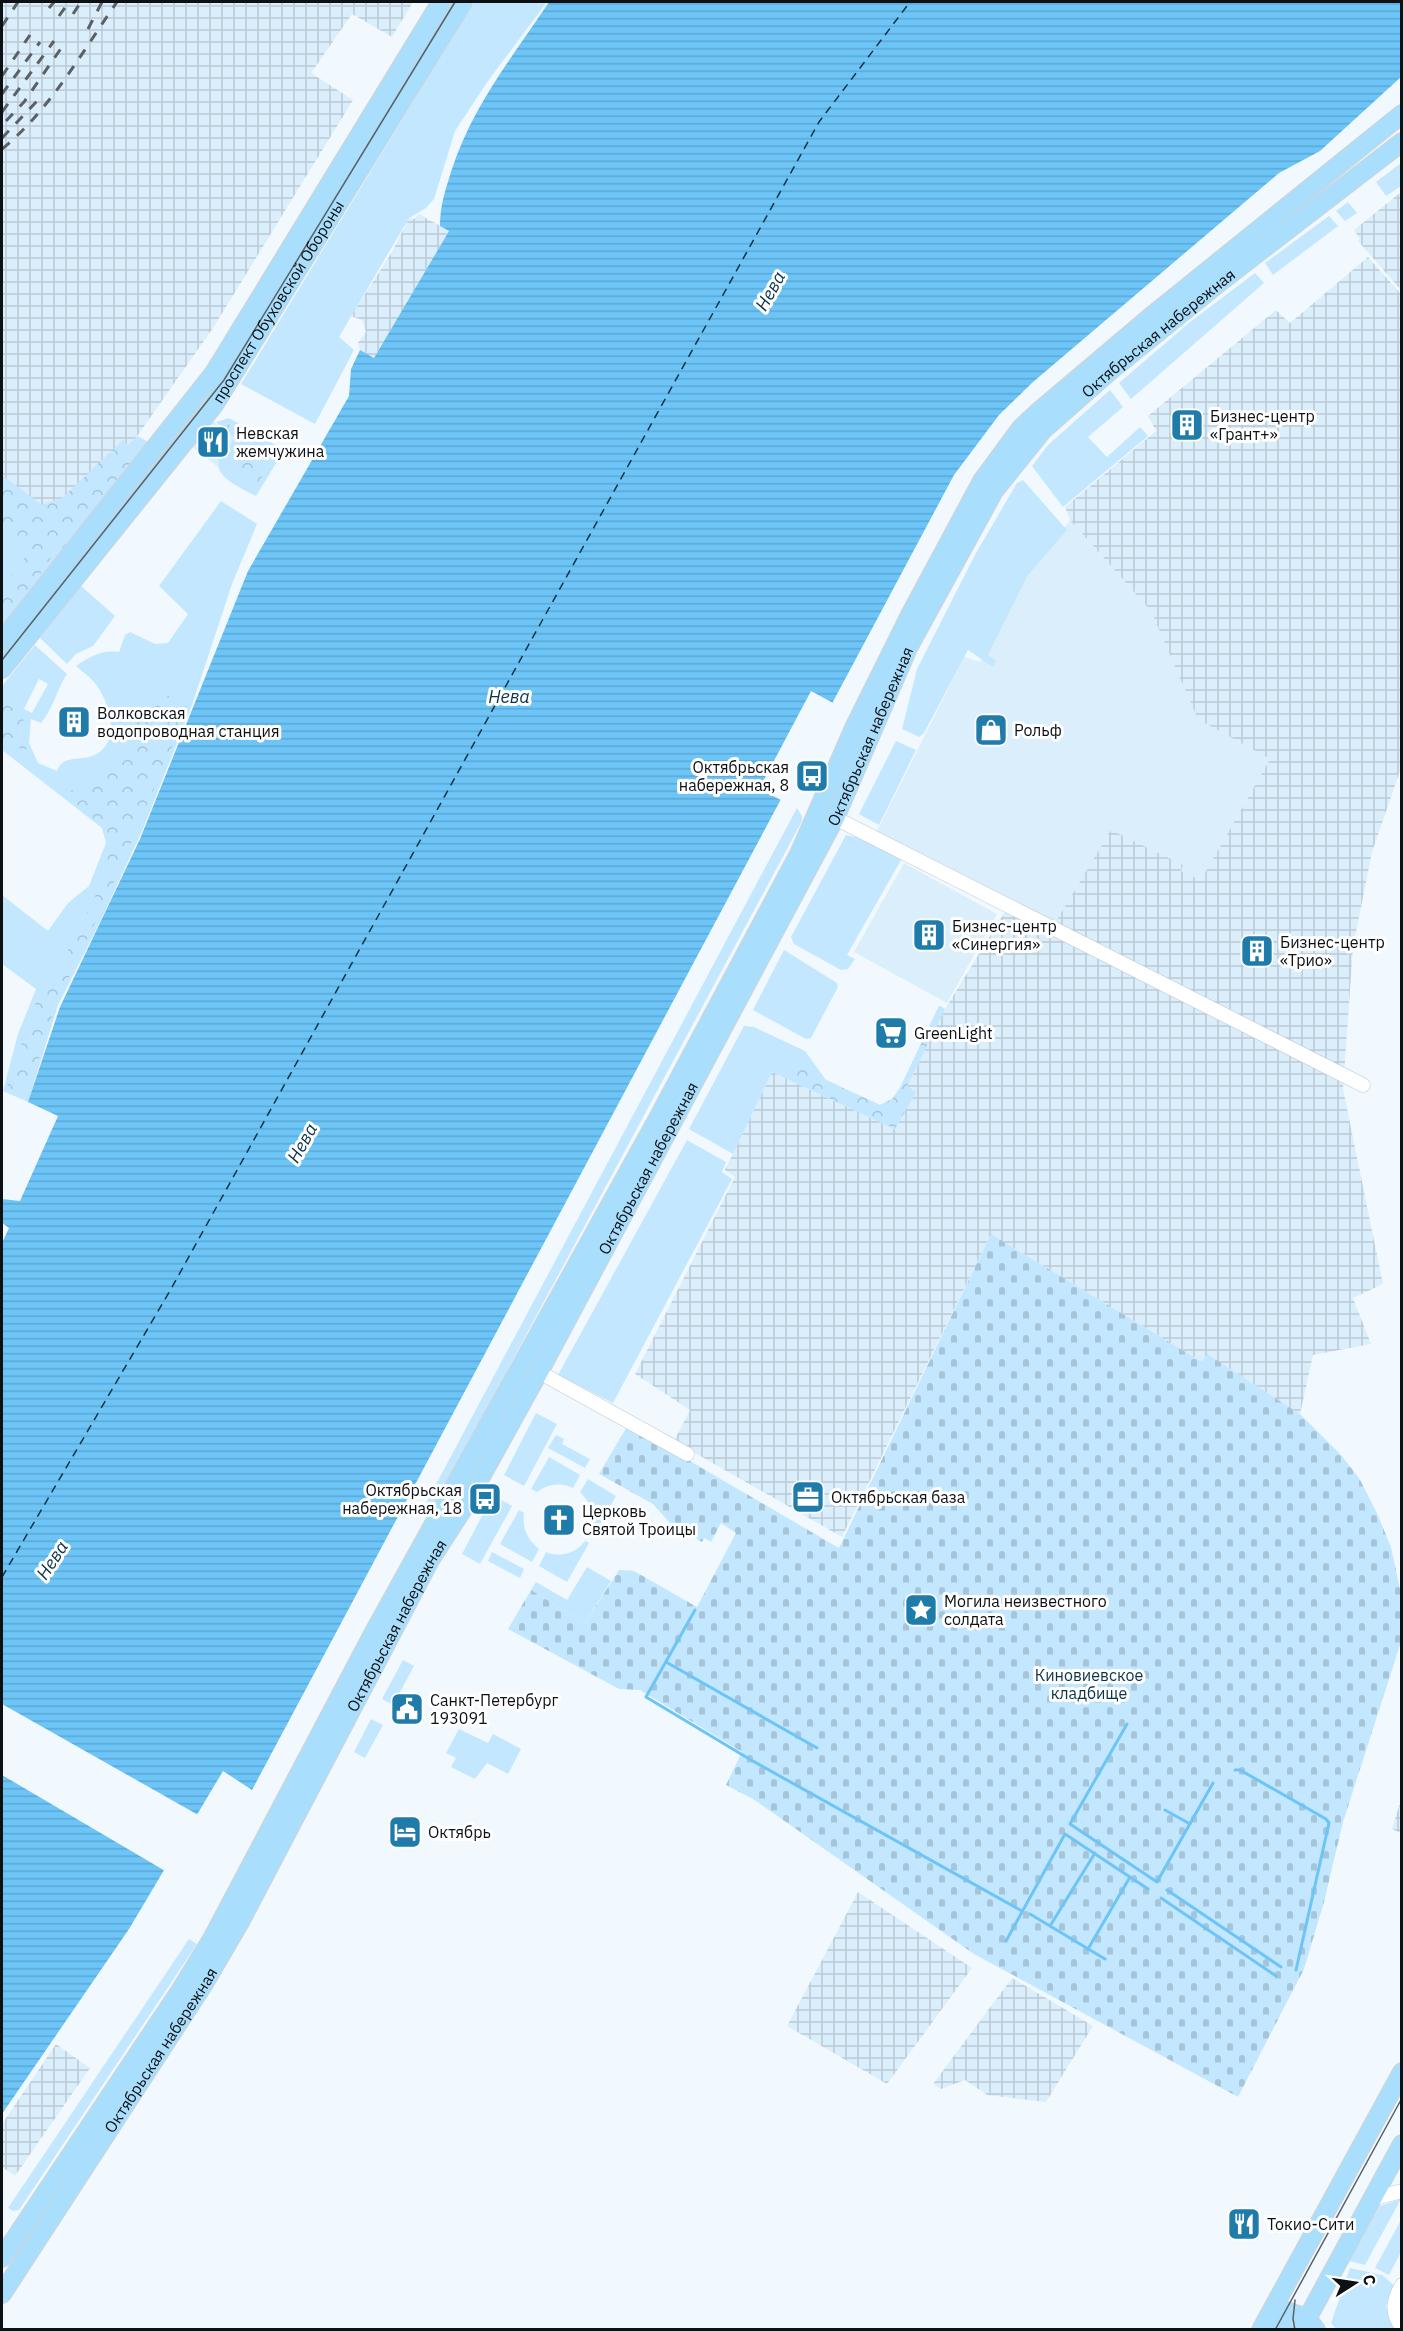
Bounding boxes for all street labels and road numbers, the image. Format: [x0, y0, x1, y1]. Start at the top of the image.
street label: проспект Обуховской Обороны [208, 196, 348, 407]
street label: Октябрьская набережная [1077, 264, 1239, 402]
street label: Октябрьская набережная [823, 644, 917, 829]
street label: Октябрьская набережная [594, 1078, 702, 1258]
street label: Октябрьская набережная [342, 1535, 451, 1715]
street label: Октябрьская набережная [100, 1964, 221, 2136]

